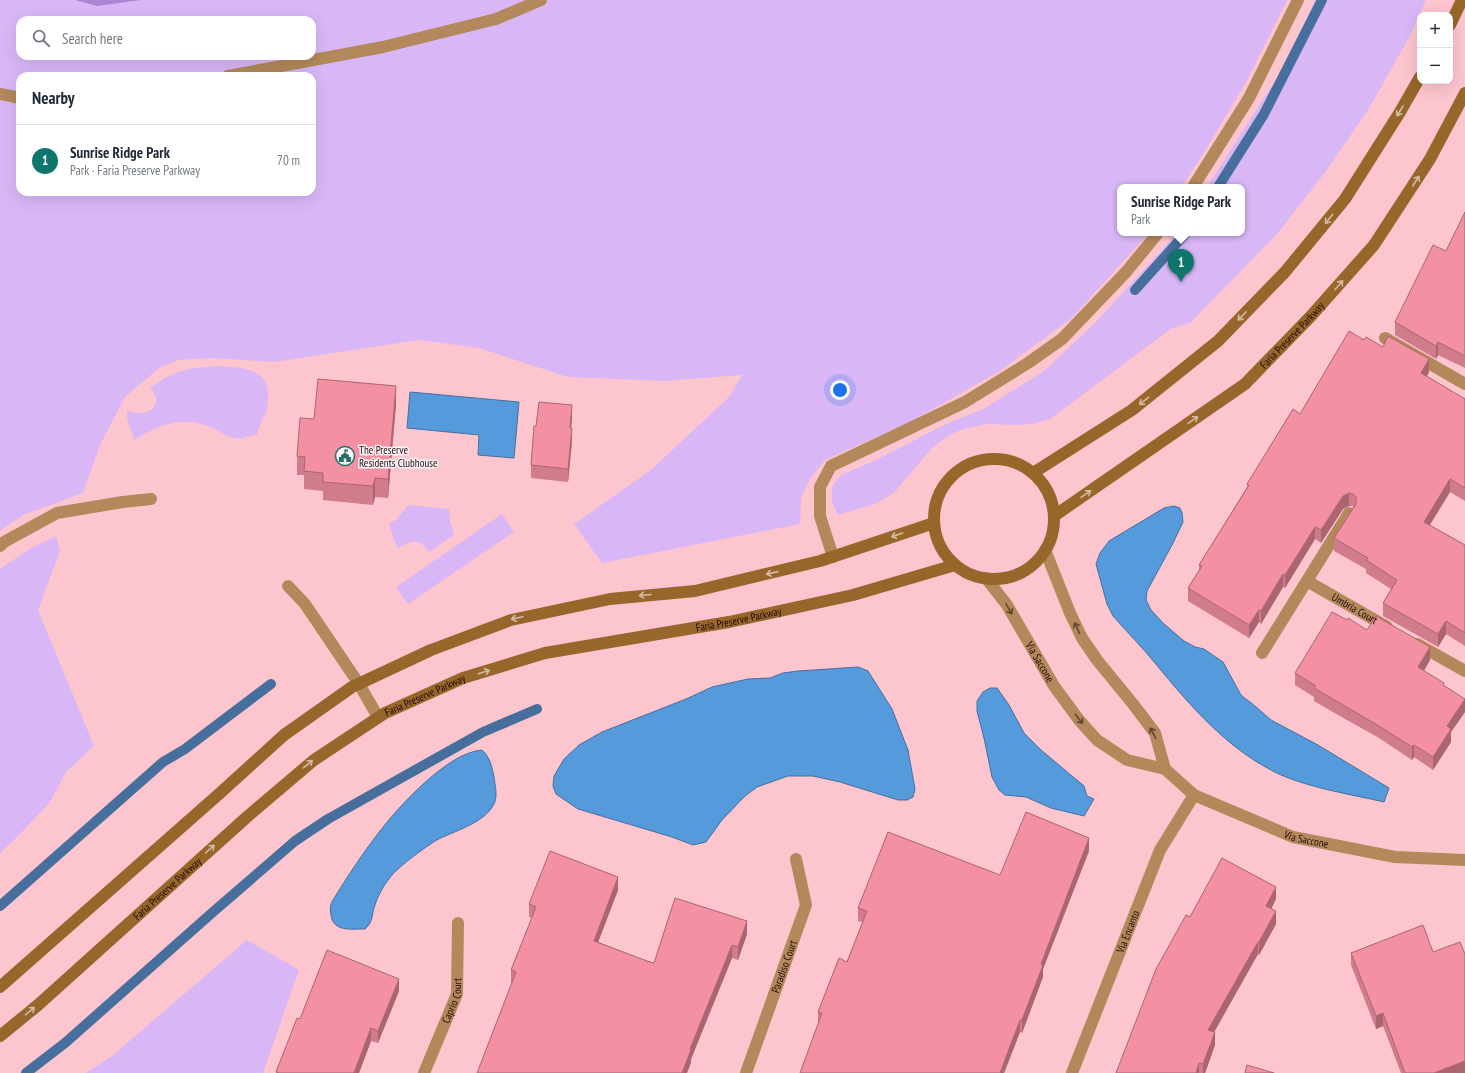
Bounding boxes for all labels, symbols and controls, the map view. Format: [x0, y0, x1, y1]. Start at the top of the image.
map controls [1417, 12, 1453, 84]
button: + [1417, 12, 1453, 48]
search box [16, 16, 316, 60]
icon: search [30, 27, 52, 49]
text: Search here [62, 29, 123, 48]
button: − [1417, 48, 1453, 84]
text: Nearby [32, 87, 75, 109]
one-way arrow [1396, 105, 1404, 117]
text: Sunrise Ridge Park [70, 143, 170, 162]
text: 1 [42, 152, 48, 169]
text: 70 m [277, 152, 300, 169]
text: Park · Faria Preserve Parkway [70, 162, 200, 179]
one-way arrow [1412, 175, 1421, 186]
popup [1117, 184, 1245, 236]
text: Sunrise Ridge Park [1131, 192, 1231, 211]
text: Park [1131, 211, 1150, 228]
one-way arrow [1324, 214, 1333, 224]
pin: 1 [1168, 249, 1194, 282]
one-way arrow [1334, 280, 1343, 290]
street label: Faria Preserve Parkway [1257, 298, 1328, 371]
one-way arrow [1238, 311, 1247, 321]
your location [830, 380, 850, 400]
one-way arrow [1139, 396, 1149, 405]
one-way arrow [1187, 416, 1198, 424]
place label: The Preserve Residents Clubhouse [359, 443, 438, 470]
public building icon: The Preserve Residents Clubhouse [334, 445, 356, 467]
one-way arrow [1081, 490, 1092, 498]
one-way arrow [891, 532, 903, 540]
one-way arrow [766, 569, 779, 577]
street label: Umbria Court [1329, 590, 1380, 627]
one-way arrow [639, 592, 652, 599]
one-way arrow [1006, 603, 1014, 615]
street label: Faria Preserve Parkway [695, 604, 784, 635]
one-way arrow [511, 615, 524, 623]
one-way arrow [1073, 622, 1080, 634]
street label: Via Saccone [1022, 638, 1058, 685]
one-way arrow [478, 668, 491, 675]
street label: Faria Preserve Parkway [382, 671, 468, 719]
one-way arrow [1074, 714, 1083, 725]
one-way arrow [1149, 727, 1156, 739]
one-way arrow [303, 760, 314, 769]
street label: Via Saccone [1281, 827, 1330, 851]
one-way arrow [205, 845, 215, 854]
street label: Faria Preserve Parkway [130, 854, 205, 923]
street label: Via Encanto [1113, 908, 1143, 956]
street label: Paradiso Court [768, 938, 800, 995]
street label: Caprio Court [439, 978, 464, 1026]
one-way arrow [25, 1007, 36, 1015]

